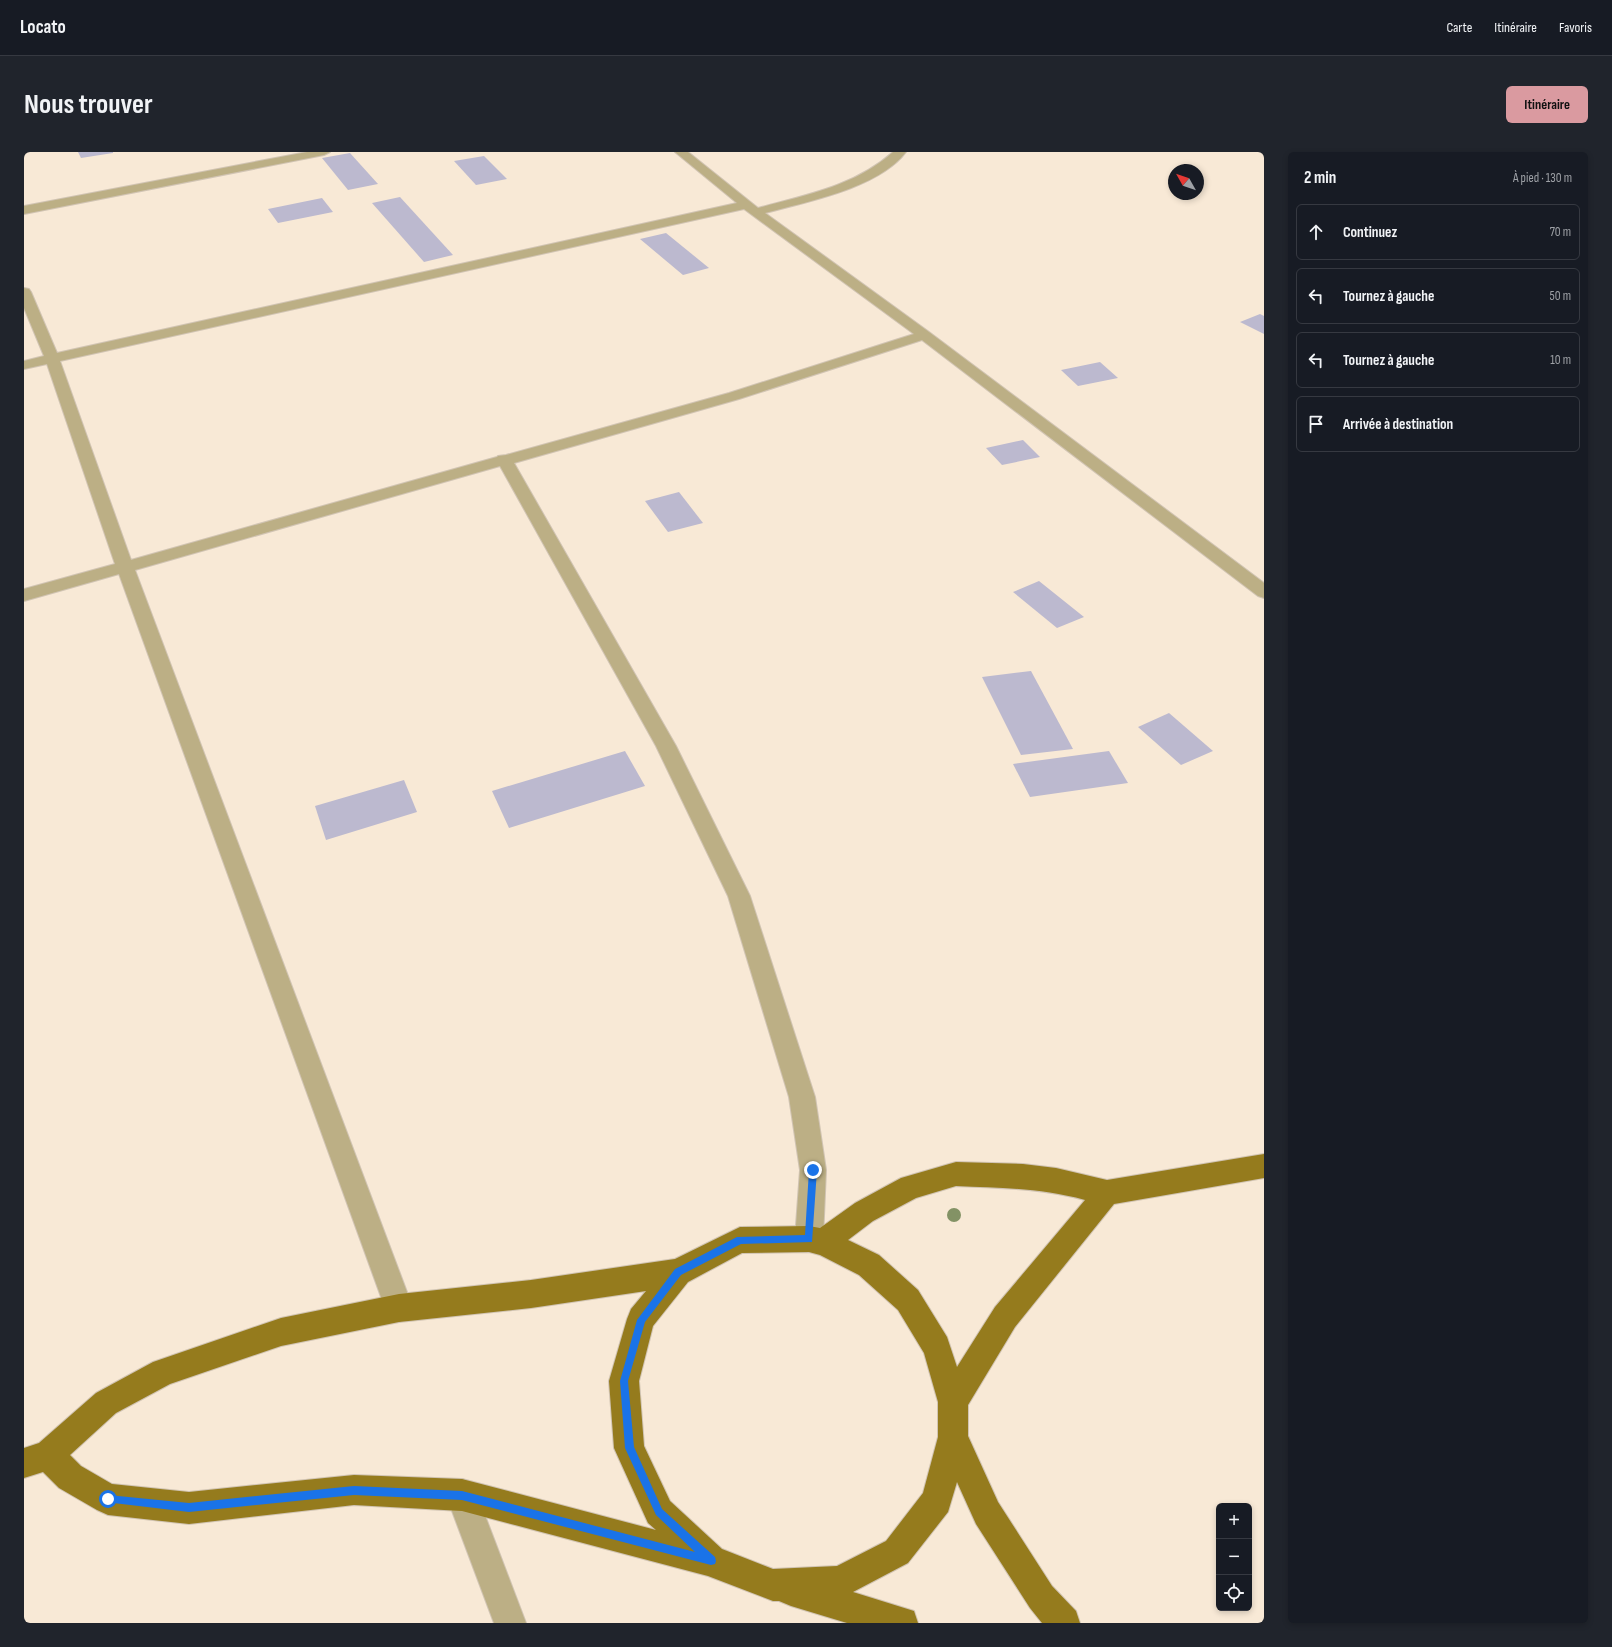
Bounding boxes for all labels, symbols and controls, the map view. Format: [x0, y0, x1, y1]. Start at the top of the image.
text: Locato [20, 16, 66, 39]
text: Carte [1446, 19, 1472, 36]
text: Itinéraire [1494, 19, 1537, 36]
text: Favoris [1559, 19, 1592, 36]
button: Itinéraire [1506, 86, 1588, 123]
text: Nous trouver [24, 88, 153, 121]
north arrow [1168, 164, 1204, 200]
text: 2 min [1304, 168, 1336, 188]
text: À pied · 130 m [1513, 170, 1572, 186]
icon: ahead [1305, 221, 1327, 243]
text: Continuez [1343, 223, 1397, 242]
text: 70 m [1550, 224, 1571, 240]
icon: left [1305, 285, 1327, 307]
text: Tournez à gauche [1343, 287, 1434, 306]
text: 50 m [1550, 288, 1571, 304]
icon: left [1305, 349, 1327, 371]
text: Tournez à gauche [1343, 351, 1434, 370]
text: 10 m [1550, 352, 1571, 368]
icon: arrive [1305, 413, 1327, 435]
text: Arrivée à destination [1343, 415, 1453, 434]
route end [804, 1161, 822, 1179]
route start [99, 1490, 117, 1508]
map controls [1216, 1503, 1252, 1611]
button: + [1216, 1503, 1252, 1539]
button: − [1216, 1539, 1252, 1575]
button: locate [1216, 1575, 1252, 1611]

